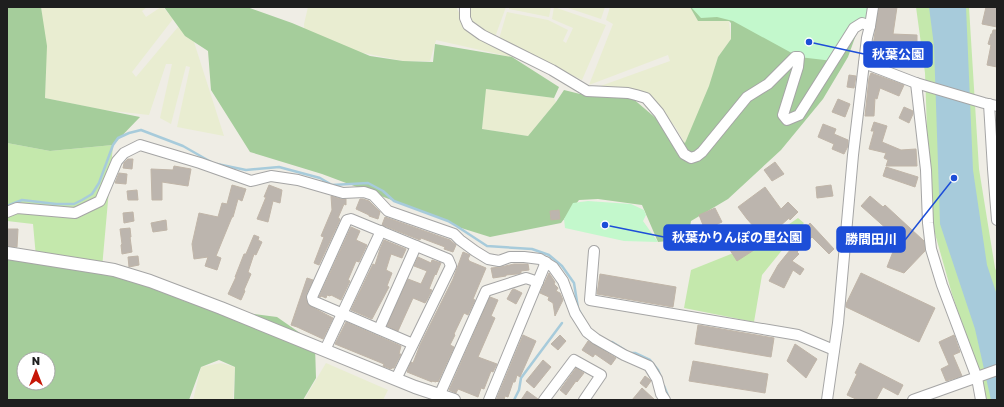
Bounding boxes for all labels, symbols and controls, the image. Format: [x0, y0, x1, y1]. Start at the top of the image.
callout: 秋葉公園 [864, 42, 932, 67]
text: 秋葉公園 [872, 46, 924, 62]
callout: 秋葉かりんぽの里公園 [664, 225, 810, 250]
callout: 勝間田川 [837, 227, 905, 252]
text: 秋葉かりんぽの里公園 [672, 229, 802, 245]
text: 勝間田川 [845, 231, 897, 247]
north arrow [16, 351, 56, 391]
text: N [32, 354, 40, 367]

